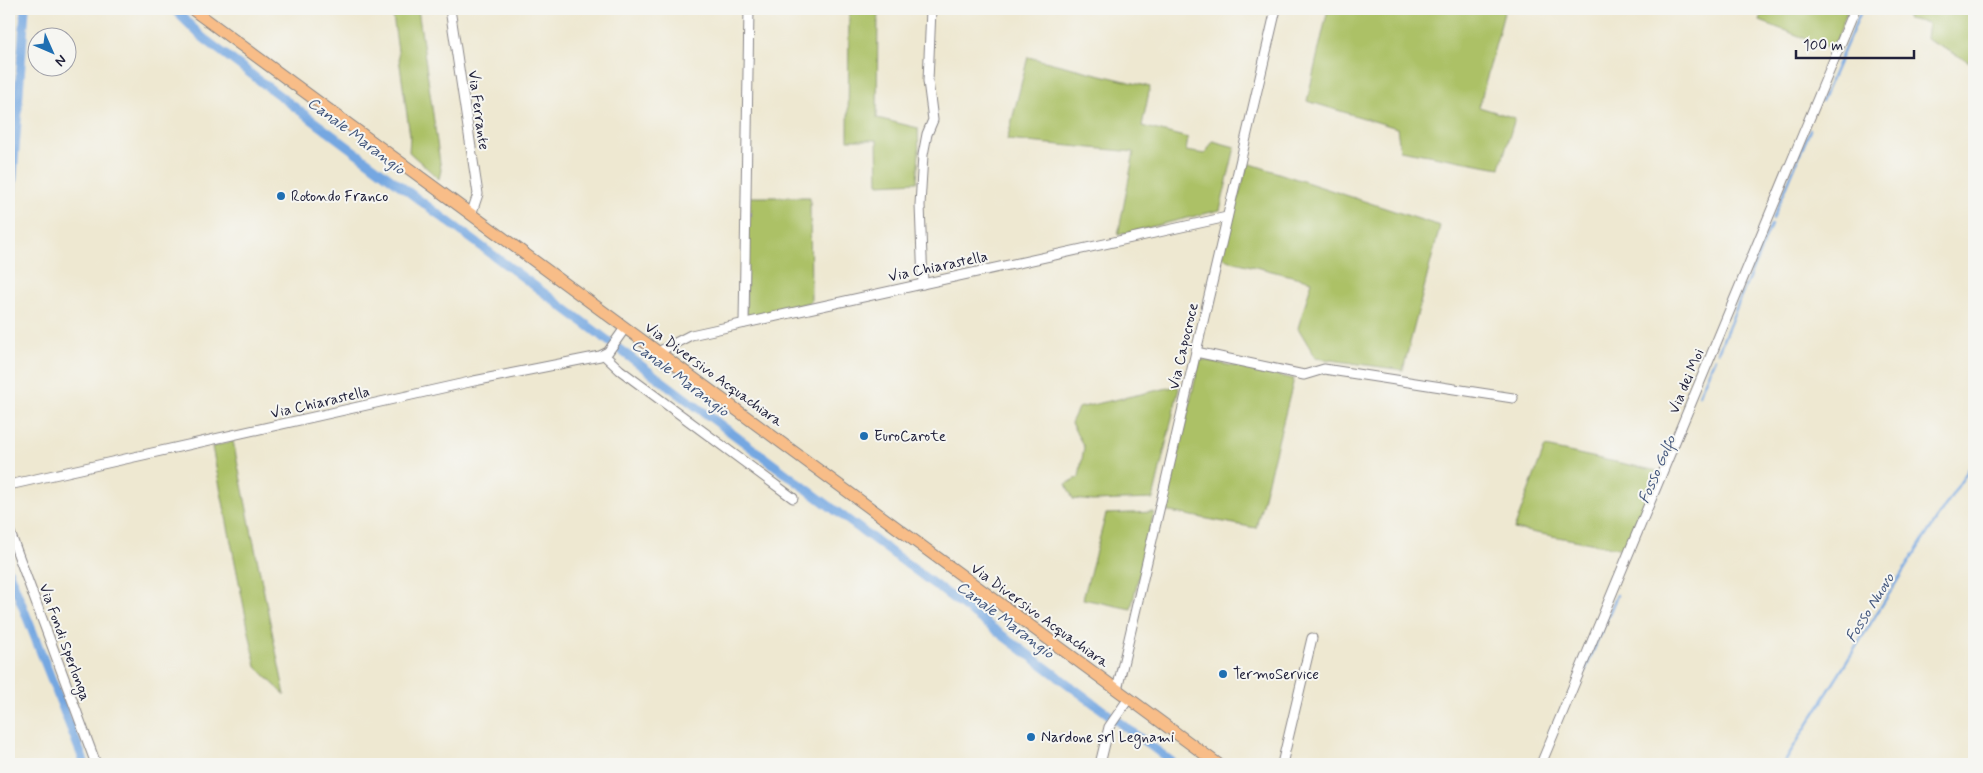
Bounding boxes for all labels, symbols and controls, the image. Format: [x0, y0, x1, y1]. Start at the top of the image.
north arrow [28, 28, 78, 78]
scale bar [1796, 28, 1913, 60]
text: 100 m [1803, 36, 1843, 56]
text: N [51, 51, 70, 70]
street label: Via Ferrante [463, 69, 494, 152]
water label: Canale Marangio [303, 93, 410, 181]
place label: Rotondo Franco [291, 187, 388, 207]
marker: Rotondo Franco [275, 190, 287, 202]
street label: Via Chiarastella [887, 247, 990, 287]
street label: Via Capocroce [1164, 301, 1204, 392]
street label: Via Diversivo Acquachiara [640, 318, 787, 432]
water label: Canale Marangio [627, 335, 734, 423]
street label: Via dei Moi [1664, 346, 1710, 417]
street label: Via Chiarastella [269, 382, 372, 424]
place label: EuroCarote [874, 427, 946, 447]
marker: EuroCarote [858, 430, 870, 442]
water label: Fosso Golfo [1634, 431, 1683, 508]
street label: Via Diversivo Acquachiara [966, 559, 1113, 673]
water label: Fosso Nuovo [1841, 568, 1900, 646]
water label: Canale Marangio [952, 577, 1059, 665]
street label: Via Fondi Sperlonga [33, 581, 95, 704]
place label: TermoService [1233, 665, 1319, 685]
marker: TermoService [1217, 668, 1229, 680]
place label: Nardone srl Legnami [1041, 728, 1174, 749]
marker: Nardone srl Legnami [1025, 731, 1037, 743]

